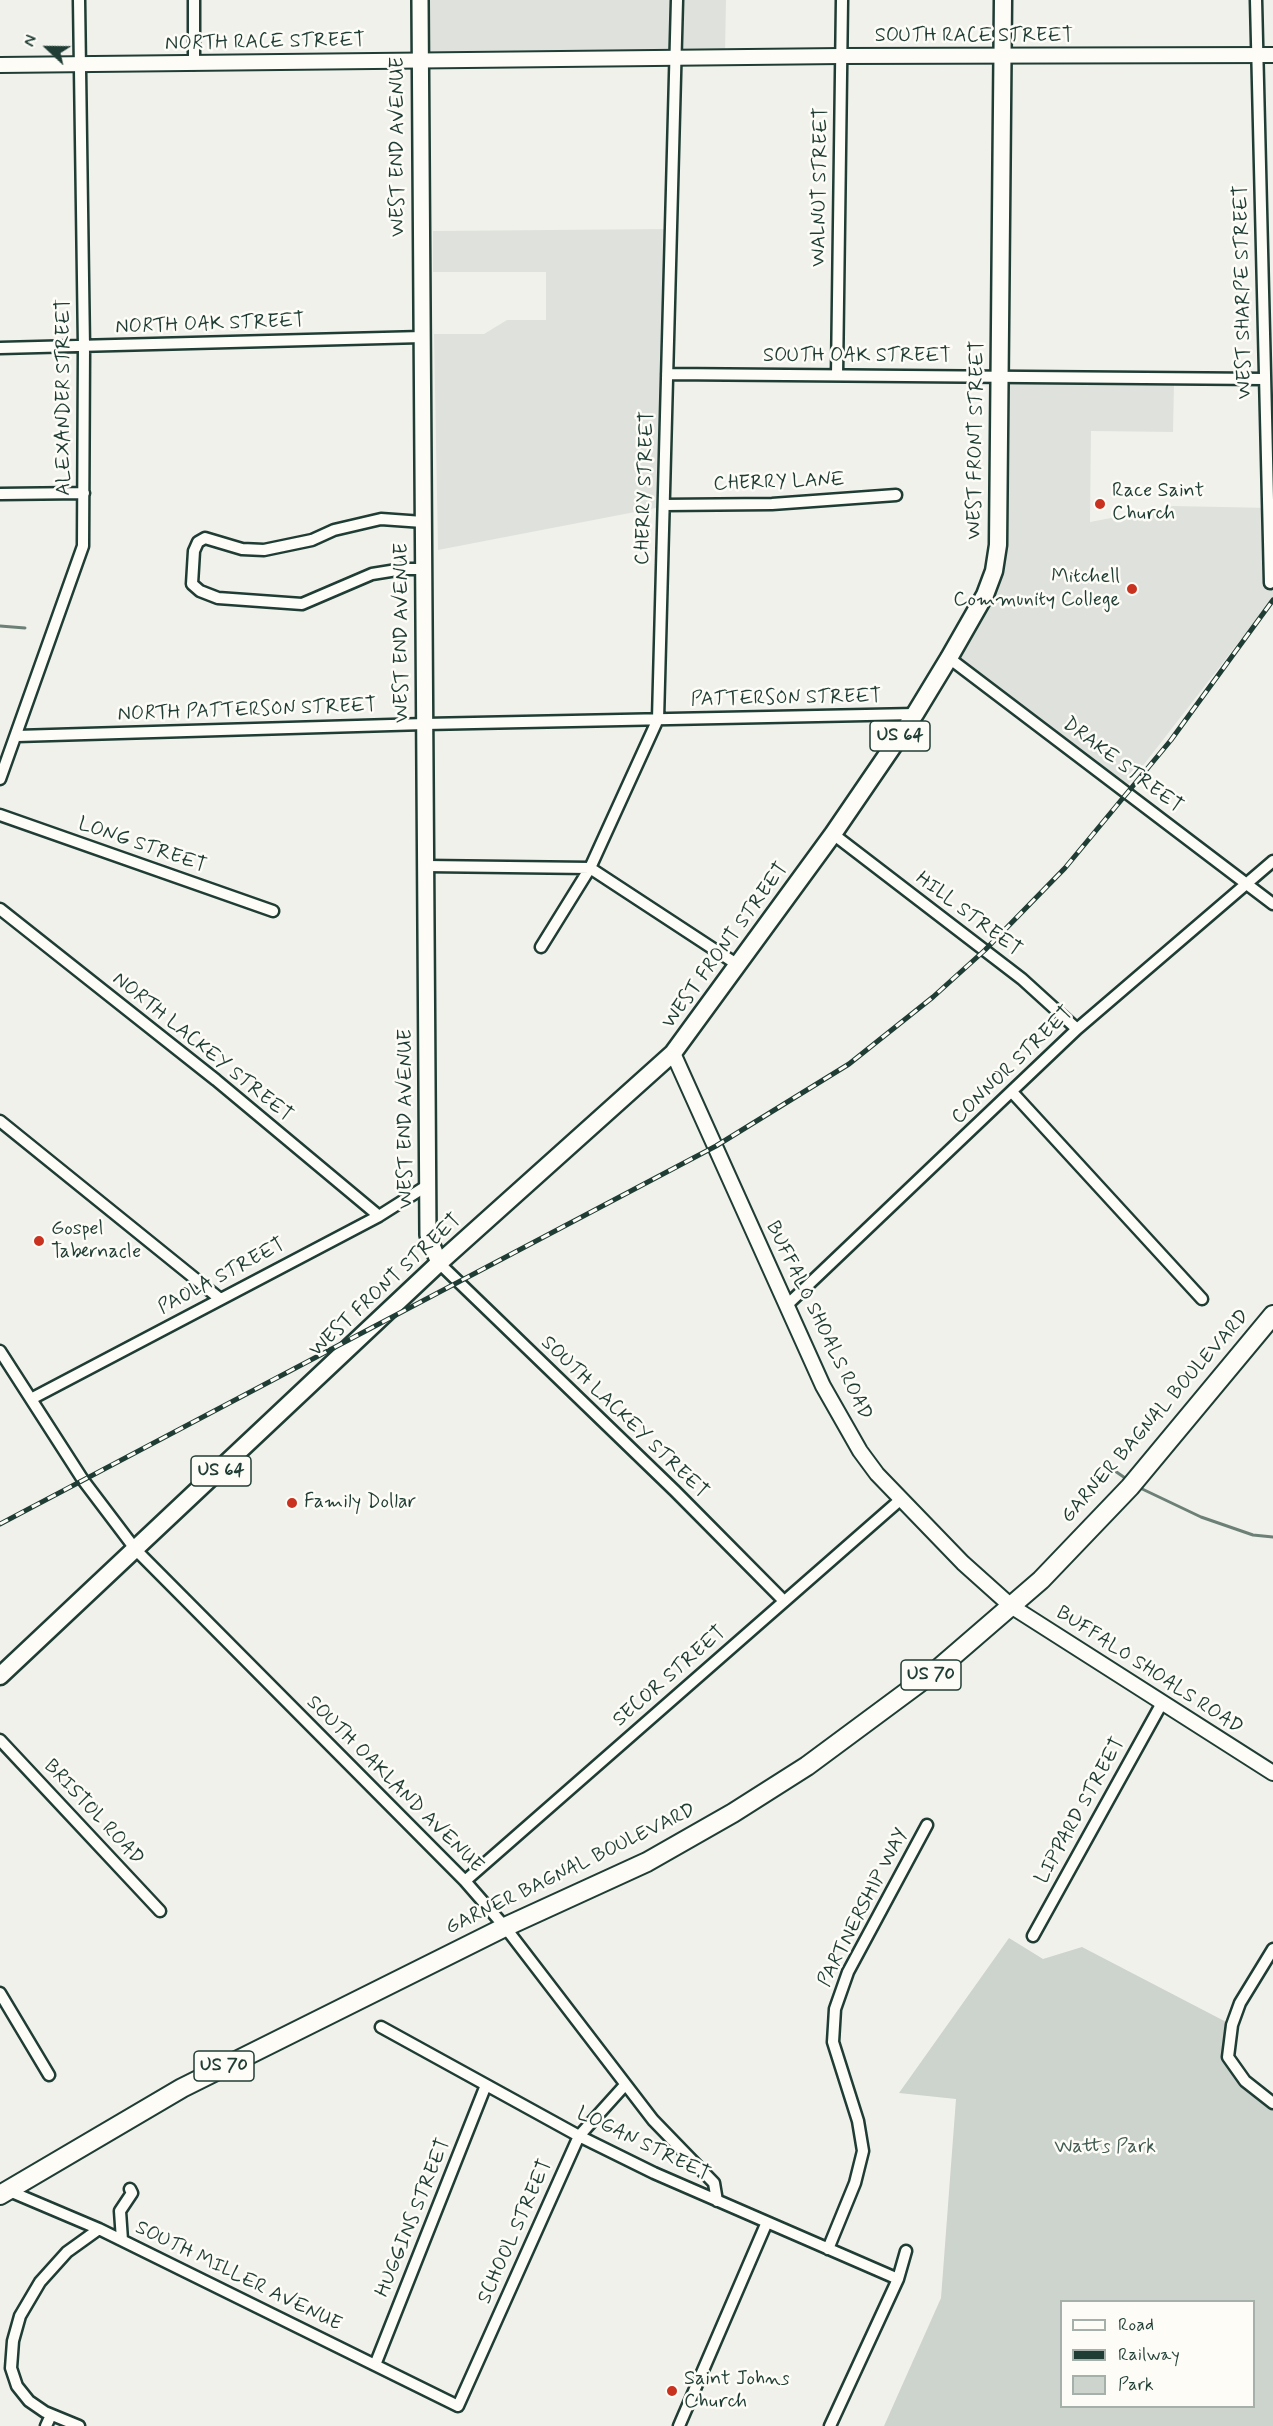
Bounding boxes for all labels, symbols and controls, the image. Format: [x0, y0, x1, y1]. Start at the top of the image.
north arrow [18, 18, 78, 78]
street label: SOUTH RACE STREET [875, 25, 1073, 49]
street label: NORTH RACE STREET [165, 29, 365, 57]
text: N [19, 32, 43, 50]
street label: WEST END AVENUE [387, 57, 411, 237]
street label: WALNUT STREET [808, 107, 834, 267]
street label: WEST SHARPE STREET [1230, 184, 1258, 400]
street label: ALEXANDER STREET [53, 298, 77, 496]
street label: NORTH OAK STREET [115, 310, 305, 340]
street label: WEST FRONT STREET [963, 340, 991, 540]
street label: SOUTH OAK STREET [763, 345, 951, 369]
street label: CHERRY STREET [631, 411, 661, 565]
street label: CHERRY LANE [713, 469, 845, 497]
place label: Race Saint Church [1112, 480, 1204, 527]
marker: Race Saint Church [1093, 497, 1107, 511]
street label: WEST END AVENUE [391, 543, 415, 723]
place label: Mitchell Community College [953, 566, 1120, 613]
marker: Mitchell Community College [1125, 582, 1139, 596]
street label: PATTERSON STREET [691, 685, 881, 713]
street label: NORTH PATTERSON STREET [117, 694, 377, 728]
street label: DRAKE STREET [1057, 713, 1187, 819]
road number: US 64 [870, 721, 930, 751]
street label: LONG STREET [75, 813, 209, 879]
street label: WEST FRONT STREET [658, 858, 794, 1034]
street label: HILL STREET [910, 867, 1026, 963]
street label: NORTH LACKEY STREET [107, 968, 297, 1128]
street label: CONNOR STREET [947, 1002, 1079, 1130]
street label: WEST END AVENUE [395, 1029, 419, 1209]
street label: WEST FRONT STREET [305, 1209, 467, 1363]
place label: Gospel Tabernacle [51, 1218, 141, 1265]
street label: BUFFALO SHOALS ROAD [759, 1218, 877, 1424]
street label: PAOLA STREET [154, 1233, 290, 1321]
marker: Gospel Tabernacle [32, 1234, 46, 1248]
street label: GARNER BAGNAL BOULEVARD [1057, 1305, 1255, 1529]
street label: SOUTH LACKEY STREET [535, 1332, 713, 1504]
road number: US 64 [191, 1456, 251, 1486]
place label: Family Dollar [304, 1491, 416, 1515]
marker: Family Dollar [285, 1496, 299, 1510]
street label: BUFFALO SHOALS ROAD [1051, 1602, 1247, 1740]
street label: SECOR STREET [609, 1621, 731, 1733]
road number: US 70 [901, 1660, 961, 1690]
street label: SOUTH OAKLAND AVENUE [300, 1691, 488, 1879]
street label: LIPPARD STREET [1031, 1734, 1131, 1888]
street label: BRISTOL ROAD [38, 1755, 148, 1871]
street label: GARNER BAGNAL BOULEVARD [442, 1799, 700, 1941]
street label: PARTNERSHIP WAY [814, 1825, 914, 1991]
road number: US 70 [194, 2051, 254, 2081]
street label: LOGAN STREET [572, 2102, 714, 2188]
street label: HUGGINS STREET [371, 2135, 457, 2301]
park label: Watts Park [1054, 2136, 1156, 2160]
street label: SCHOOL STREET [473, 2156, 559, 2308]
street label: SOUTH MILLER AVENUE [131, 2217, 345, 2337]
legend [1060, 2300, 1255, 2408]
text: Road [1118, 2313, 1154, 2337]
text: Railway [1118, 2343, 1180, 2367]
place label: Saint Johns Church [684, 2368, 790, 2415]
text: Park [1118, 2373, 1154, 2397]
marker: Saint Johns Church [665, 2384, 679, 2398]

